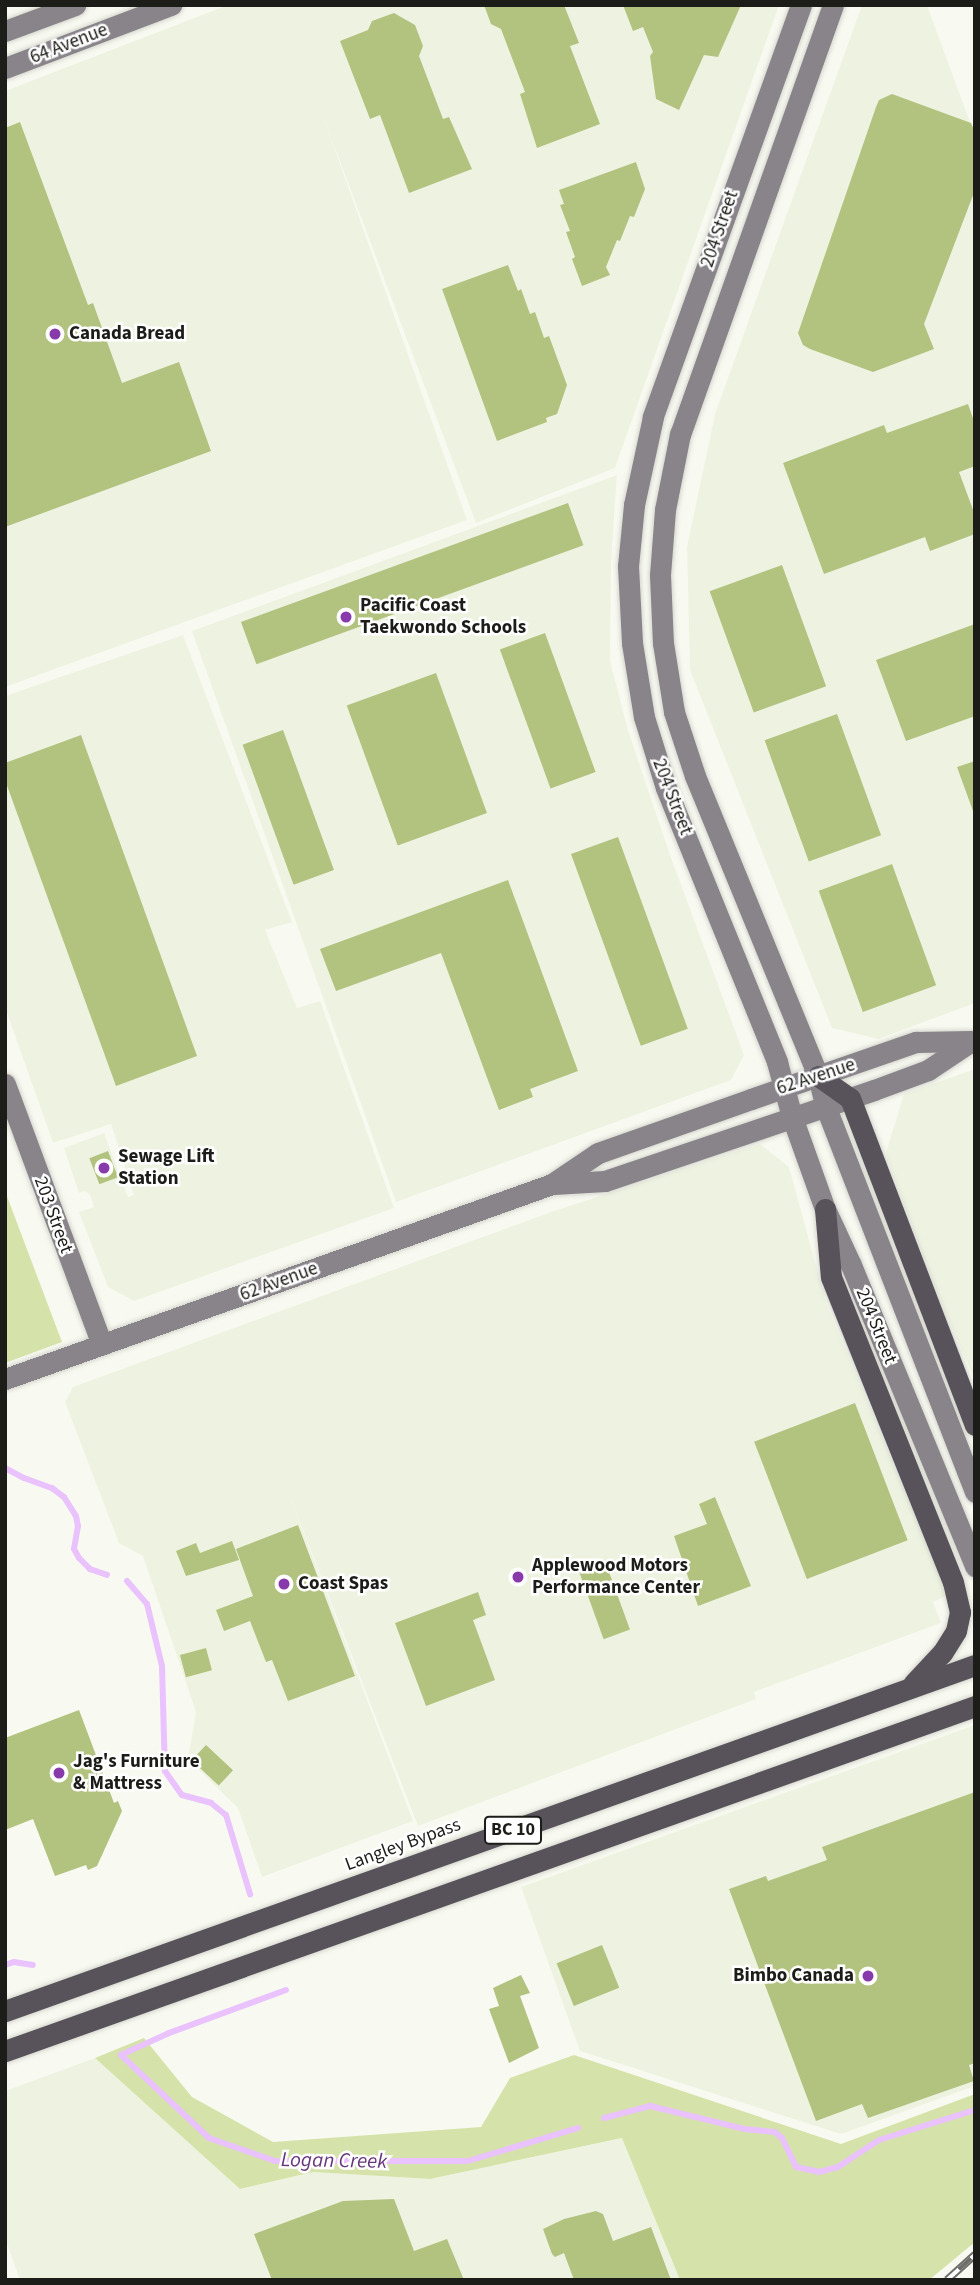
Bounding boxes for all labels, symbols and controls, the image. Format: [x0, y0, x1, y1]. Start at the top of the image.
street label: 64 Avenue [27, 19, 111, 69]
street label: 204 Street [696, 188, 744, 270]
place label: Canada Bread [69, 323, 185, 345]
marker: Canada Bread [47, 326, 63, 342]
place label: Pacific Coast Taekwondo Schools [360, 595, 526, 639]
marker: Pacific Coast Taekwondo Schools [338, 609, 354, 625]
street label: 204 Street [647, 756, 697, 838]
street label: 62 Avenue [774, 1054, 858, 1100]
place label: Sewage Lift Station [118, 1146, 214, 1190]
marker: Sewage Lift Station [96, 1160, 112, 1176]
street label: 203 Street [29, 1174, 77, 1256]
street label: 62 Avenue [237, 1257, 321, 1307]
street label: 204 Street [850, 1285, 902, 1367]
place label: Applewood Motors Performance Center [532, 1555, 700, 1599]
marker: Applewood Motors Performance Center [510, 1569, 526, 1585]
place label: Coast Spas [298, 1573, 388, 1595]
marker: Coast Spas [276, 1576, 292, 1592]
place label: Jag's Furniture & Mattress [73, 1751, 200, 1795]
marker: Jag's Furniture & Mattress [51, 1765, 67, 1781]
street label: Langley Bypass [342, 1814, 464, 1876]
road number: BC 10 [483, 1816, 543, 1844]
place label: Bimbo Canada [733, 1965, 854, 1987]
marker: Bimbo Canada [860, 1968, 876, 1984]
water label: Logan Creek [281, 2146, 387, 2174]

